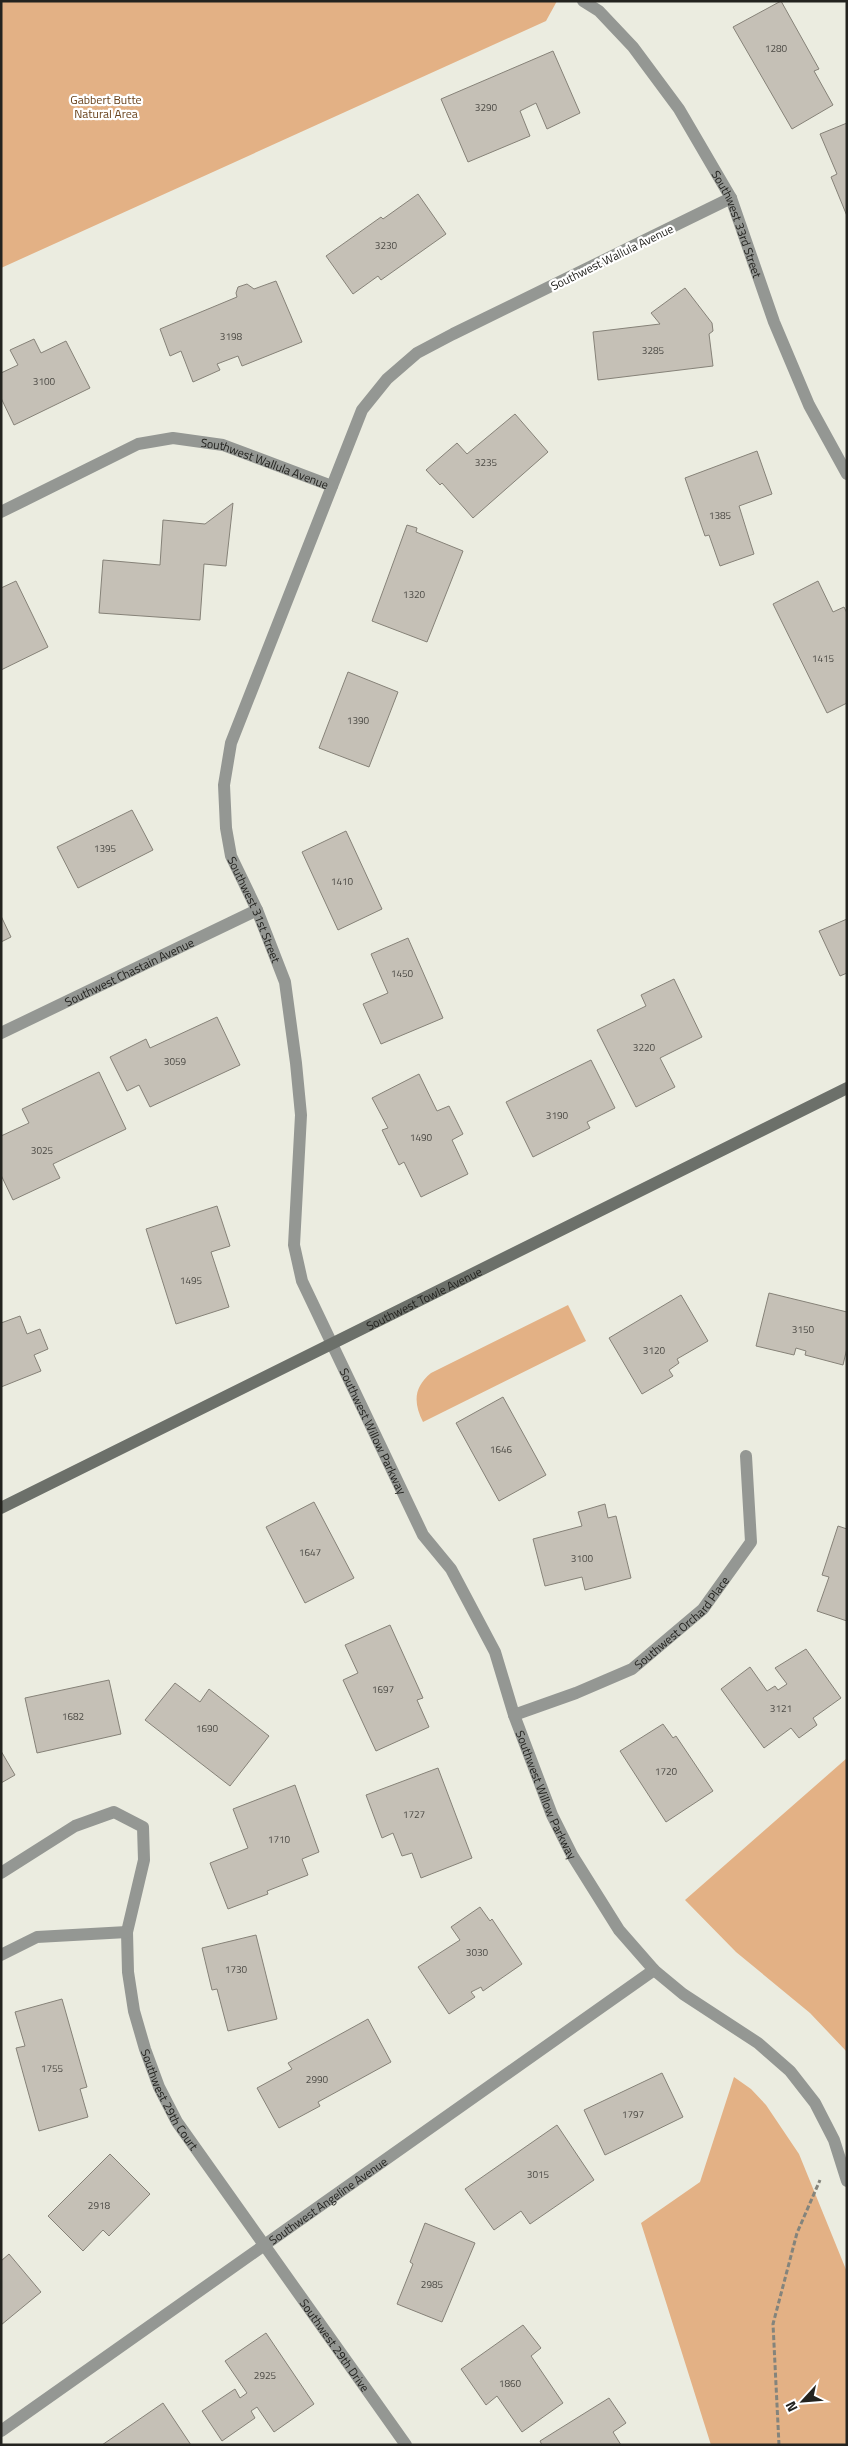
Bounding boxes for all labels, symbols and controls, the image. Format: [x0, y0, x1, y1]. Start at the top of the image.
house number: 1280 [765, 41, 788, 56]
park label: Gabbert Butte Natural Area [70, 90, 142, 123]
house number: 3290 [475, 100, 498, 115]
street label: Southwest 33rd Street [707, 166, 768, 281]
street label: Southwest Wallula Avenue [547, 219, 677, 295]
house number: 3230 [375, 238, 398, 253]
house number: 3198 [220, 329, 243, 344]
house number: 3285 [642, 343, 665, 358]
house number: 3100 [33, 374, 56, 389]
street label: Southwest Wallula Avenue [200, 432, 332, 493]
house number: 3235 [475, 455, 498, 470]
house number: 1385 [709, 508, 732, 523]
house number: 1320 [403, 587, 426, 602]
house number: 1415 [812, 651, 835, 666]
house number: 1390 [347, 713, 370, 728]
house number: 1395 [94, 841, 117, 856]
street label: Southwest 31st Street [223, 853, 286, 966]
house number: 1410 [331, 874, 354, 889]
street label: Southwest Chastain Avenue [61, 932, 197, 1011]
house number: 1450 [391, 966, 414, 981]
house number: 3220 [633, 1040, 656, 1055]
house number: 3059 [164, 1054, 187, 1069]
house number: 3190 [546, 1108, 569, 1123]
house number: 1490 [410, 1130, 433, 1145]
house number: 3025 [31, 1143, 54, 1158]
street label: Southwest Towle Avenue [363, 1261, 485, 1335]
house number: 1495 [180, 1273, 203, 1288]
house number: 3150 [792, 1322, 815, 1337]
house number: 3120 [643, 1343, 666, 1358]
street label: Southwest Willow Parkway [335, 1365, 412, 1498]
house number: 1646 [490, 1442, 513, 1457]
house number: 1647 [299, 1545, 321, 1560]
house number: 3100 [571, 1551, 594, 1566]
street label: Southwest Orchard Place [629, 1572, 733, 1673]
house number: 1697 [372, 1682, 394, 1697]
house number: 3121 [770, 1701, 792, 1716]
house number: 1682 [62, 1709, 84, 1724]
house number: 1690 [196, 1721, 219, 1736]
street label: Southwest Willow Parkway [511, 1727, 582, 1863]
house number: 1720 [655, 1764, 678, 1779]
house number: 1727 [403, 1807, 425, 1822]
house number: 1710 [268, 1832, 291, 1847]
house number: 3030 [466, 1945, 489, 1960]
house number: 1730 [225, 1962, 248, 1977]
street label: Southwest 29th Court [136, 2046, 204, 2154]
house number: 1755 [41, 2061, 64, 2076]
house number: 2990 [306, 2072, 329, 2087]
house number: 1797 [622, 2107, 644, 2122]
street label: Southwest Angeline Avenue [265, 2152, 391, 2249]
house number: 3015 [527, 2167, 550, 2182]
house number: 2918 [88, 2198, 111, 2213]
house number: 2985 [421, 2277, 444, 2292]
street label: Southwest 29th Drive [295, 2294, 375, 2396]
house number: 2925 [254, 2368, 277, 2383]
house number: 1860 [499, 2376, 522, 2391]
north arrow [778, 2376, 828, 2426]
text: N [779, 2398, 802, 2416]

